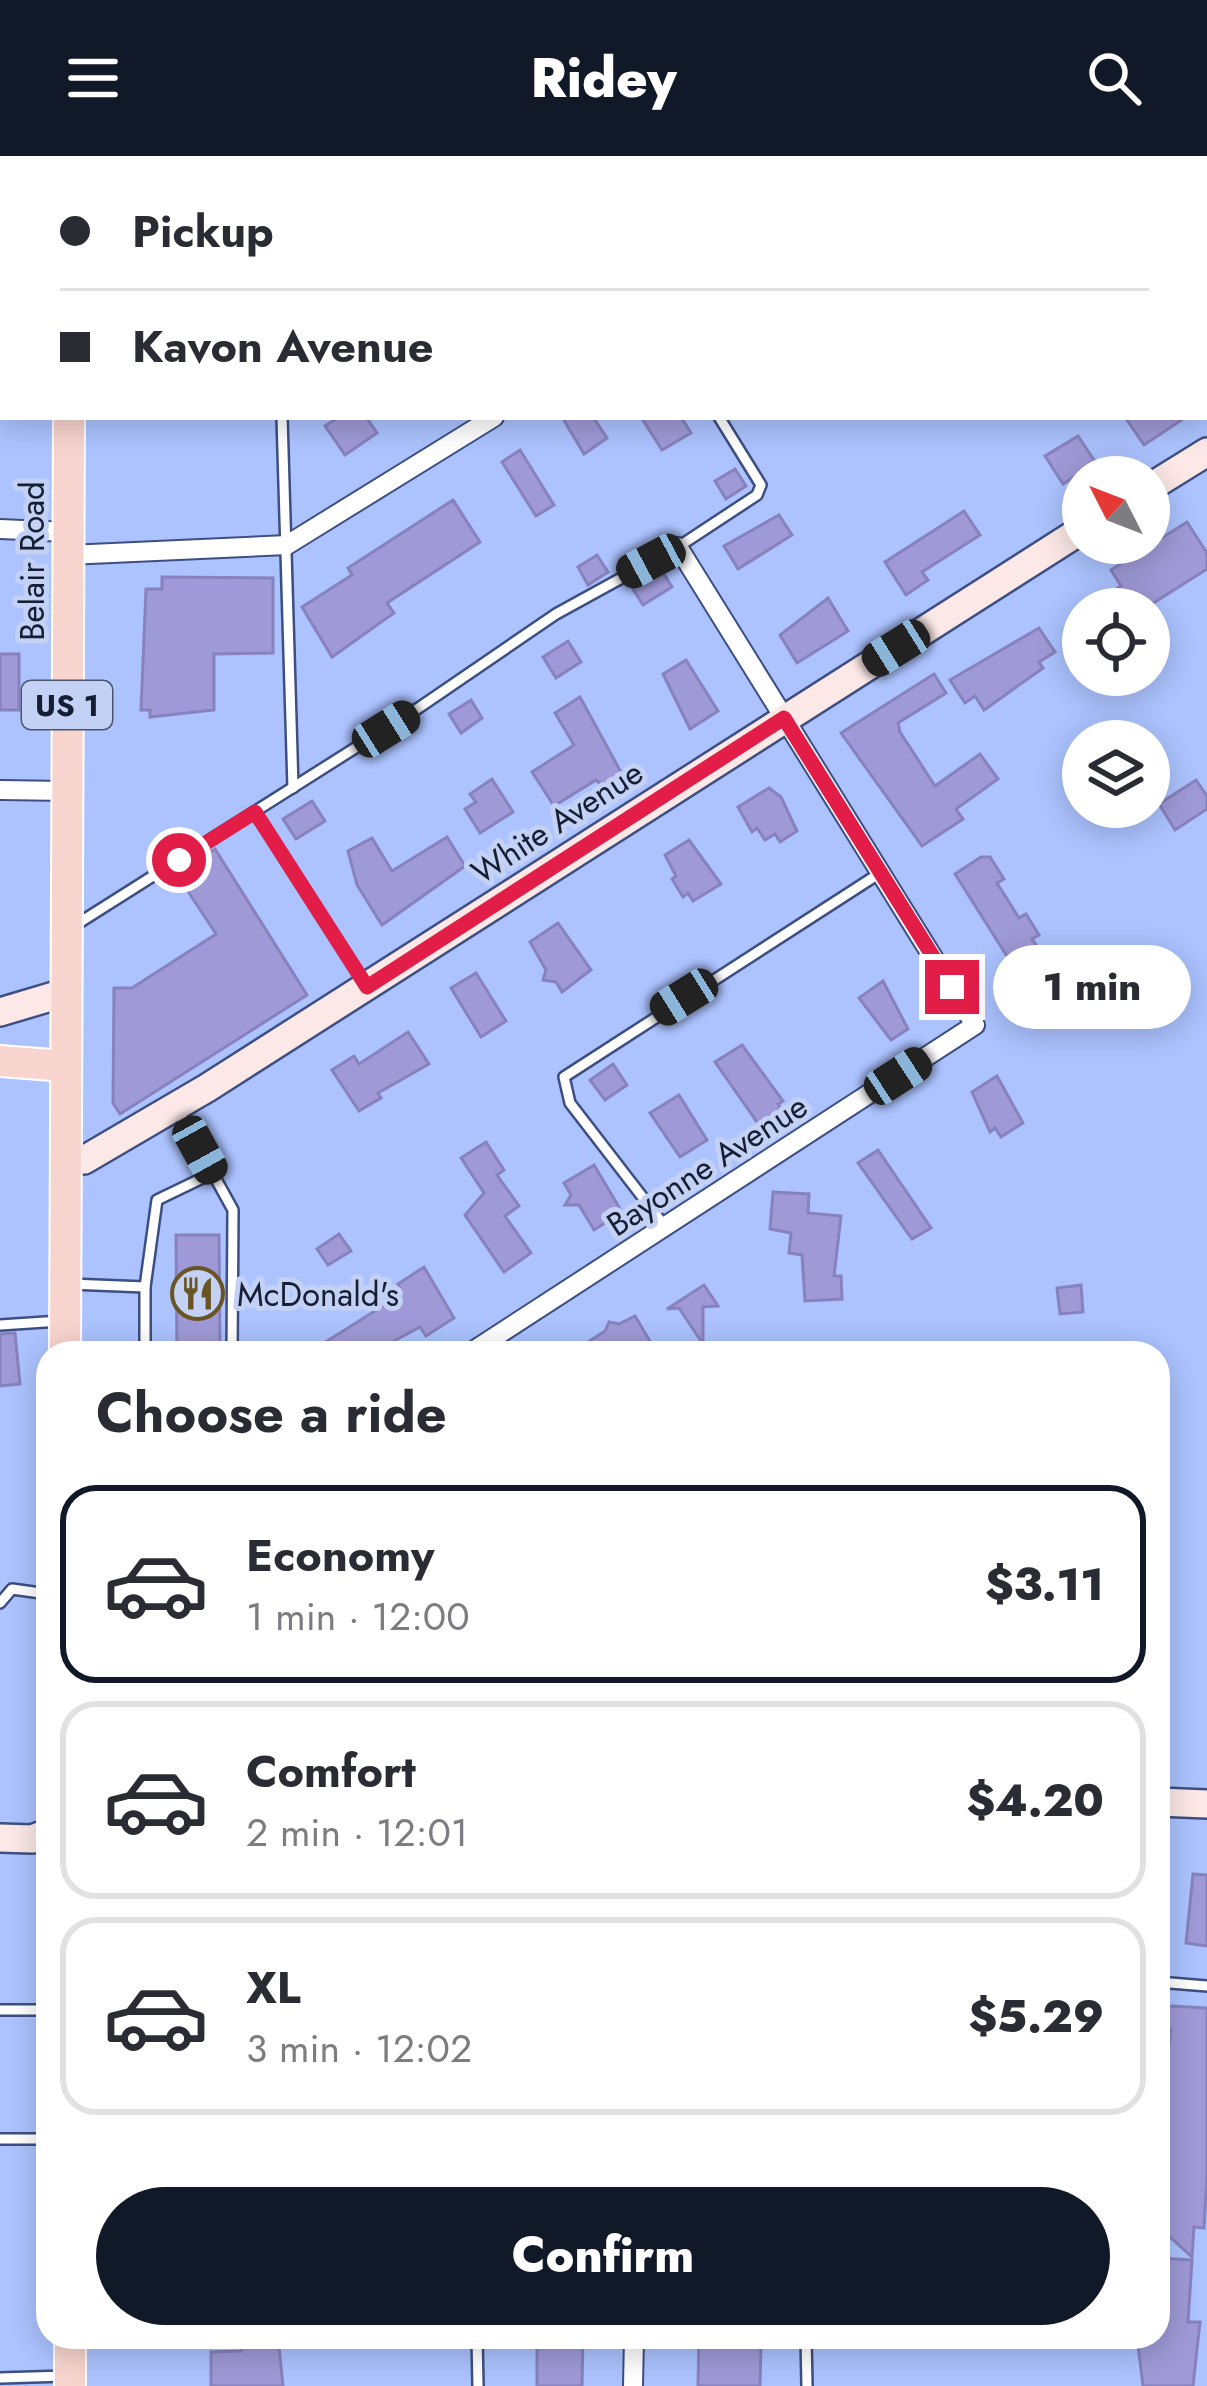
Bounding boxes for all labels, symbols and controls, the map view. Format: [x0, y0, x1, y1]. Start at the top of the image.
text: Ridey [530, 39, 677, 117]
icon: menu [60, 45, 126, 111]
icon: search [1081, 45, 1147, 111]
text: Pickup [132, 199, 274, 264]
text: Kavon Avenue [132, 314, 434, 379]
north arrow [1062, 456, 1170, 564]
map controls [1062, 456, 1170, 828]
street label: Belair Road [9, 481, 56, 641]
car [611, 528, 691, 594]
button: locate [1062, 588, 1170, 696]
car [856, 614, 936, 682]
road number: US 1 [22, 681, 112, 729]
car [346, 695, 426, 763]
button: layers [1062, 720, 1170, 828]
street label: White Avenue [462, 749, 652, 895]
route start [152, 833, 206, 887]
callout: 1 min [994, 945, 1192, 1029]
text: 1 min [1043, 958, 1141, 1015]
route end [925, 960, 979, 1014]
car [644, 963, 724, 1031]
car [858, 1041, 938, 1111]
street label: Bayonne Avenue [598, 1083, 816, 1247]
car [167, 1110, 233, 1190]
restaurant icon: McDonald's [170, 1266, 226, 1322]
place label: McDonald's [237, 1271, 399, 1318]
text: Choose a ride [96, 1374, 447, 1452]
text: Economy [246, 1523, 434, 1588]
icon: car [102, 1530, 210, 1638]
text: $3.11 [985, 1552, 1104, 1617]
text: 1 min · 12:00 [246, 1588, 470, 1645]
text: Comfort [246, 1739, 416, 1804]
icon: car [102, 1746, 210, 1854]
text: $4.20 [966, 1768, 1104, 1833]
text: 2 min · 12:01 [246, 1804, 468, 1861]
text: XL [246, 1955, 301, 2020]
icon: car [102, 1962, 210, 2070]
text: $5.29 [969, 1984, 1104, 2049]
text: 3 min · 12:02 [246, 2020, 472, 2077]
button: Confirm [96, 2187, 1110, 2325]

